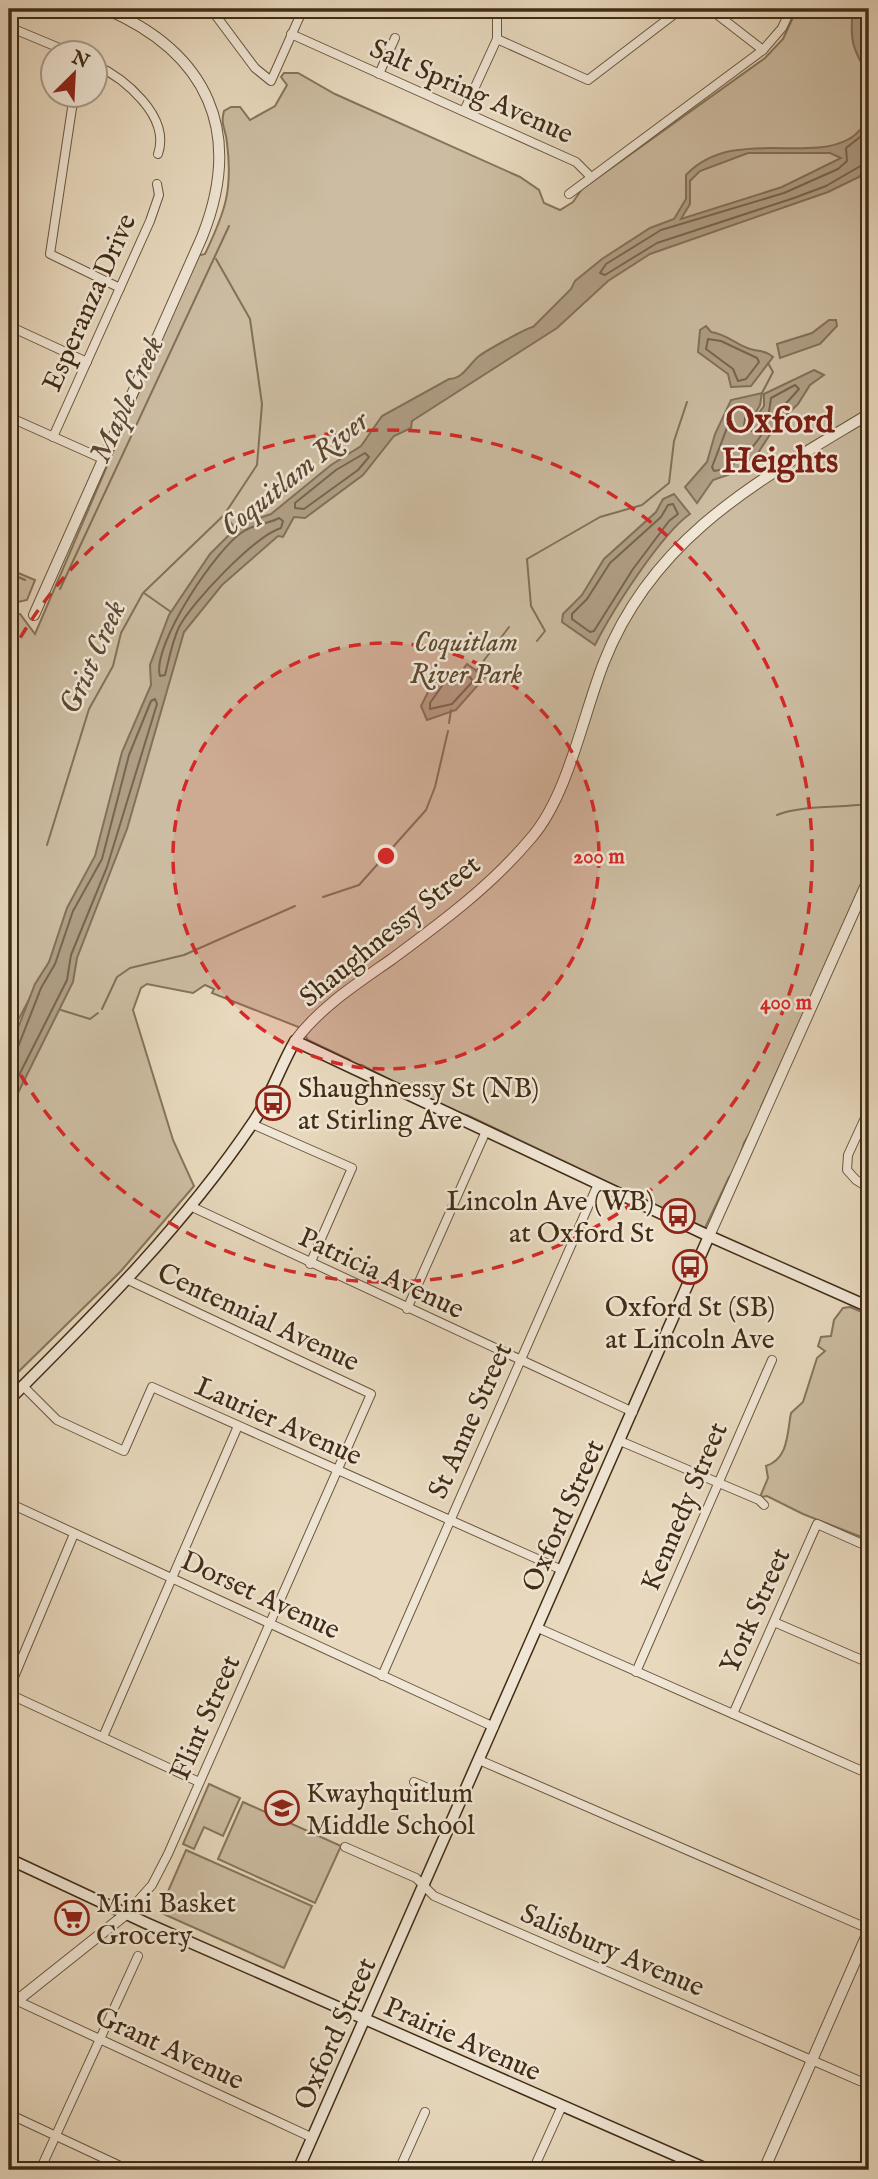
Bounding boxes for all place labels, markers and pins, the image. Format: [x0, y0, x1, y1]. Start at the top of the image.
centre of rings [374, 844, 398, 868]
place label: Shaughnessy St (NB) at Stirling Ave [298, 1072, 539, 1139]
bus stop icon: Shaughnessy St (NB) at Stirling Ave [254, 1084, 292, 1122]
place label: Lincoln Ave (WB) at Oxford St [446, 1185, 654, 1252]
bus stop icon: Lincoln Ave (WB) at Oxford St [659, 1197, 697, 1235]
bus stop icon: Oxford St (SB) at Lincoln Ave [671, 1248, 709, 1286]
place label: Oxford St (SB) at Lincoln Ave [605, 1291, 775, 1358]
place label: Kwayhquitlum Middle School [306, 1777, 475, 1844]
school or university icon: Kwayhquitlum Middle School [263, 1789, 301, 1827]
place label: Mini Basket Grocery [96, 1887, 236, 1954]
supermarket icon: Mini Basket Grocery [53, 1899, 91, 1937]

